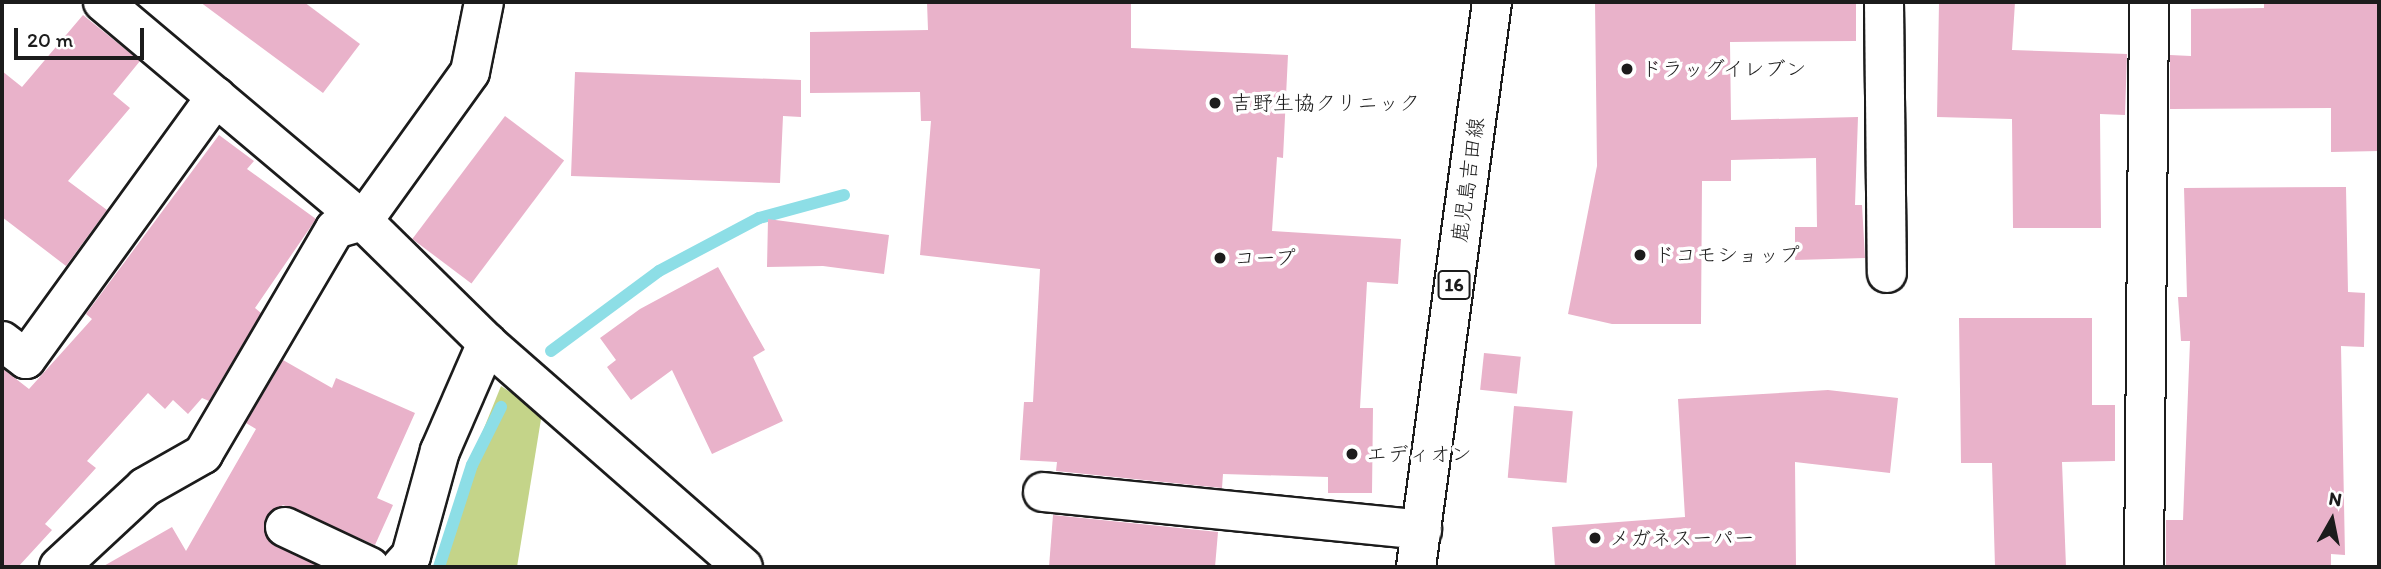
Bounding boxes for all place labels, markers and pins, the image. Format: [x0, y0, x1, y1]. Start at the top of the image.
place label: ドラッグイレブン [1641, 56, 1809, 82]
marker: ドラッグイレブン [1619, 61, 1635, 77]
place label: 吉野生協クリニック [1231, 90, 1420, 116]
marker: 吉野生協クリニック [1205, 93, 1225, 113]
place label: ドコモショップ [1654, 242, 1801, 268]
place label: コープ [1234, 245, 1297, 271]
marker: ドコモショップ [1632, 247, 1648, 263]
marker: コープ [1212, 250, 1228, 266]
place label: エディオン [1366, 441, 1471, 467]
marker: エディオン [1344, 446, 1360, 462]
place label: メガネスーパー [1609, 525, 1755, 551]
marker: メガネスーパー [1587, 530, 1603, 546]

